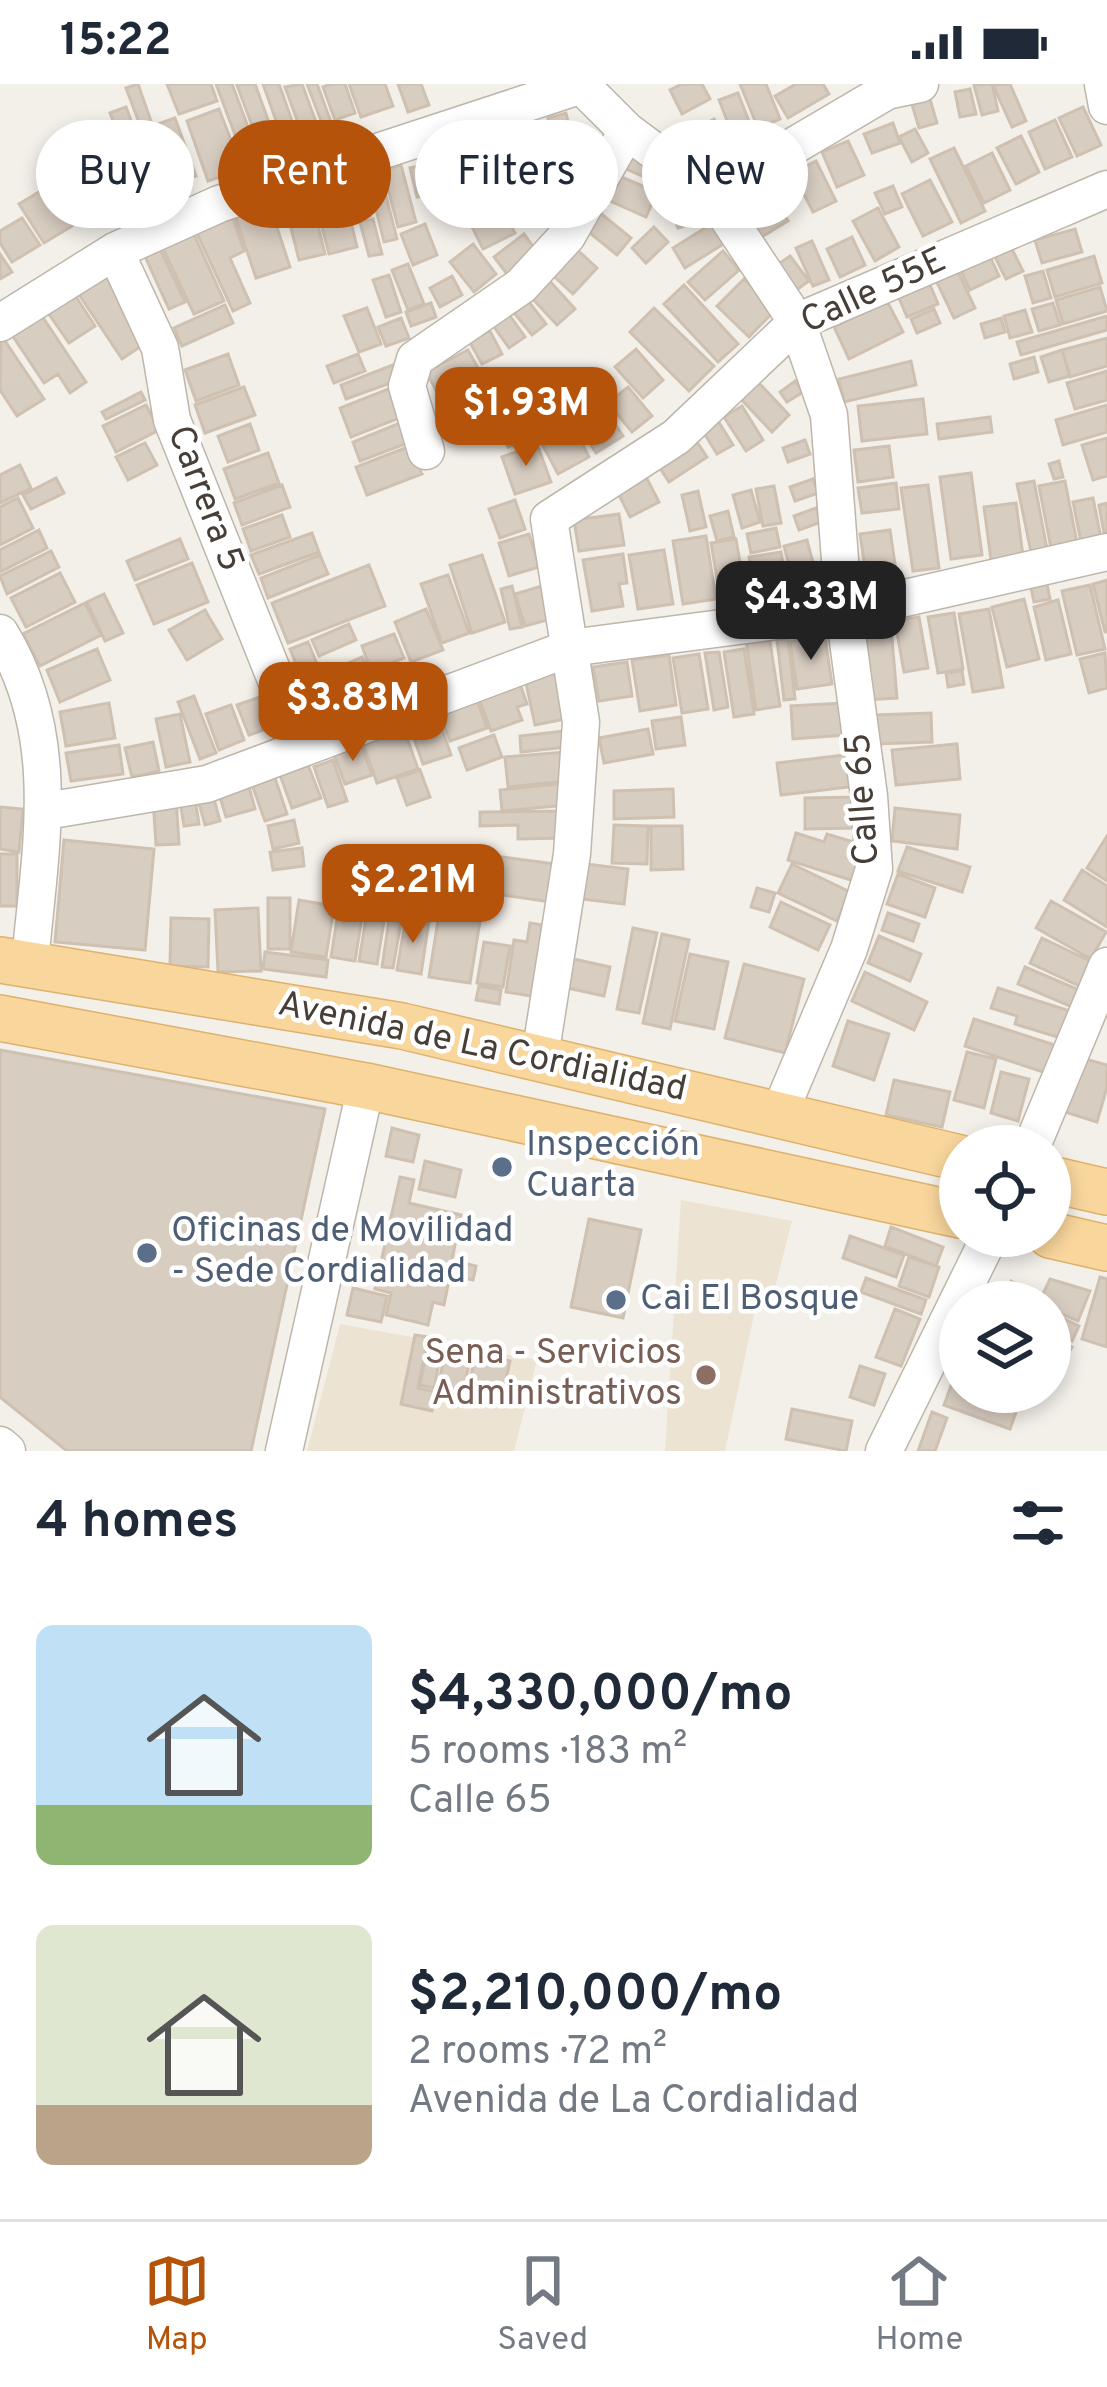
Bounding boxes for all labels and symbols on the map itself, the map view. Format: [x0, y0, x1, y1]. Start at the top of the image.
street label: Calle 55E [794, 238, 954, 346]
pin: $1.93M [428, 367, 624, 469]
street label: Carrera 5 [155, 420, 253, 578]
pin: $4.33M [713, 561, 909, 663]
pin: $3.83M [255, 662, 451, 764]
street label: Calle 65 [836, 731, 892, 867]
pin: $2.21M [315, 844, 511, 946]
street label: Avenida de La Cordialidad [273, 982, 691, 1114]
place label: Inspección Cuarta [526, 1123, 700, 1210]
marker: Inspección Cuarta [489, 1154, 515, 1180]
place label: Oficinas de Movilidad - Sede Cordialidad [171, 1209, 513, 1296]
marker: Oficinas de Movilidad - Sede Cordialidad [134, 1240, 160, 1266]
place label: Cai El Bosque [640, 1277, 859, 1323]
marker: Cai El Bosque [603, 1287, 629, 1313]
place label: Sena - Servicios Administrativos [424, 1331, 682, 1418]
marker: Sena - Servicios Administrativos [693, 1362, 719, 1388]

